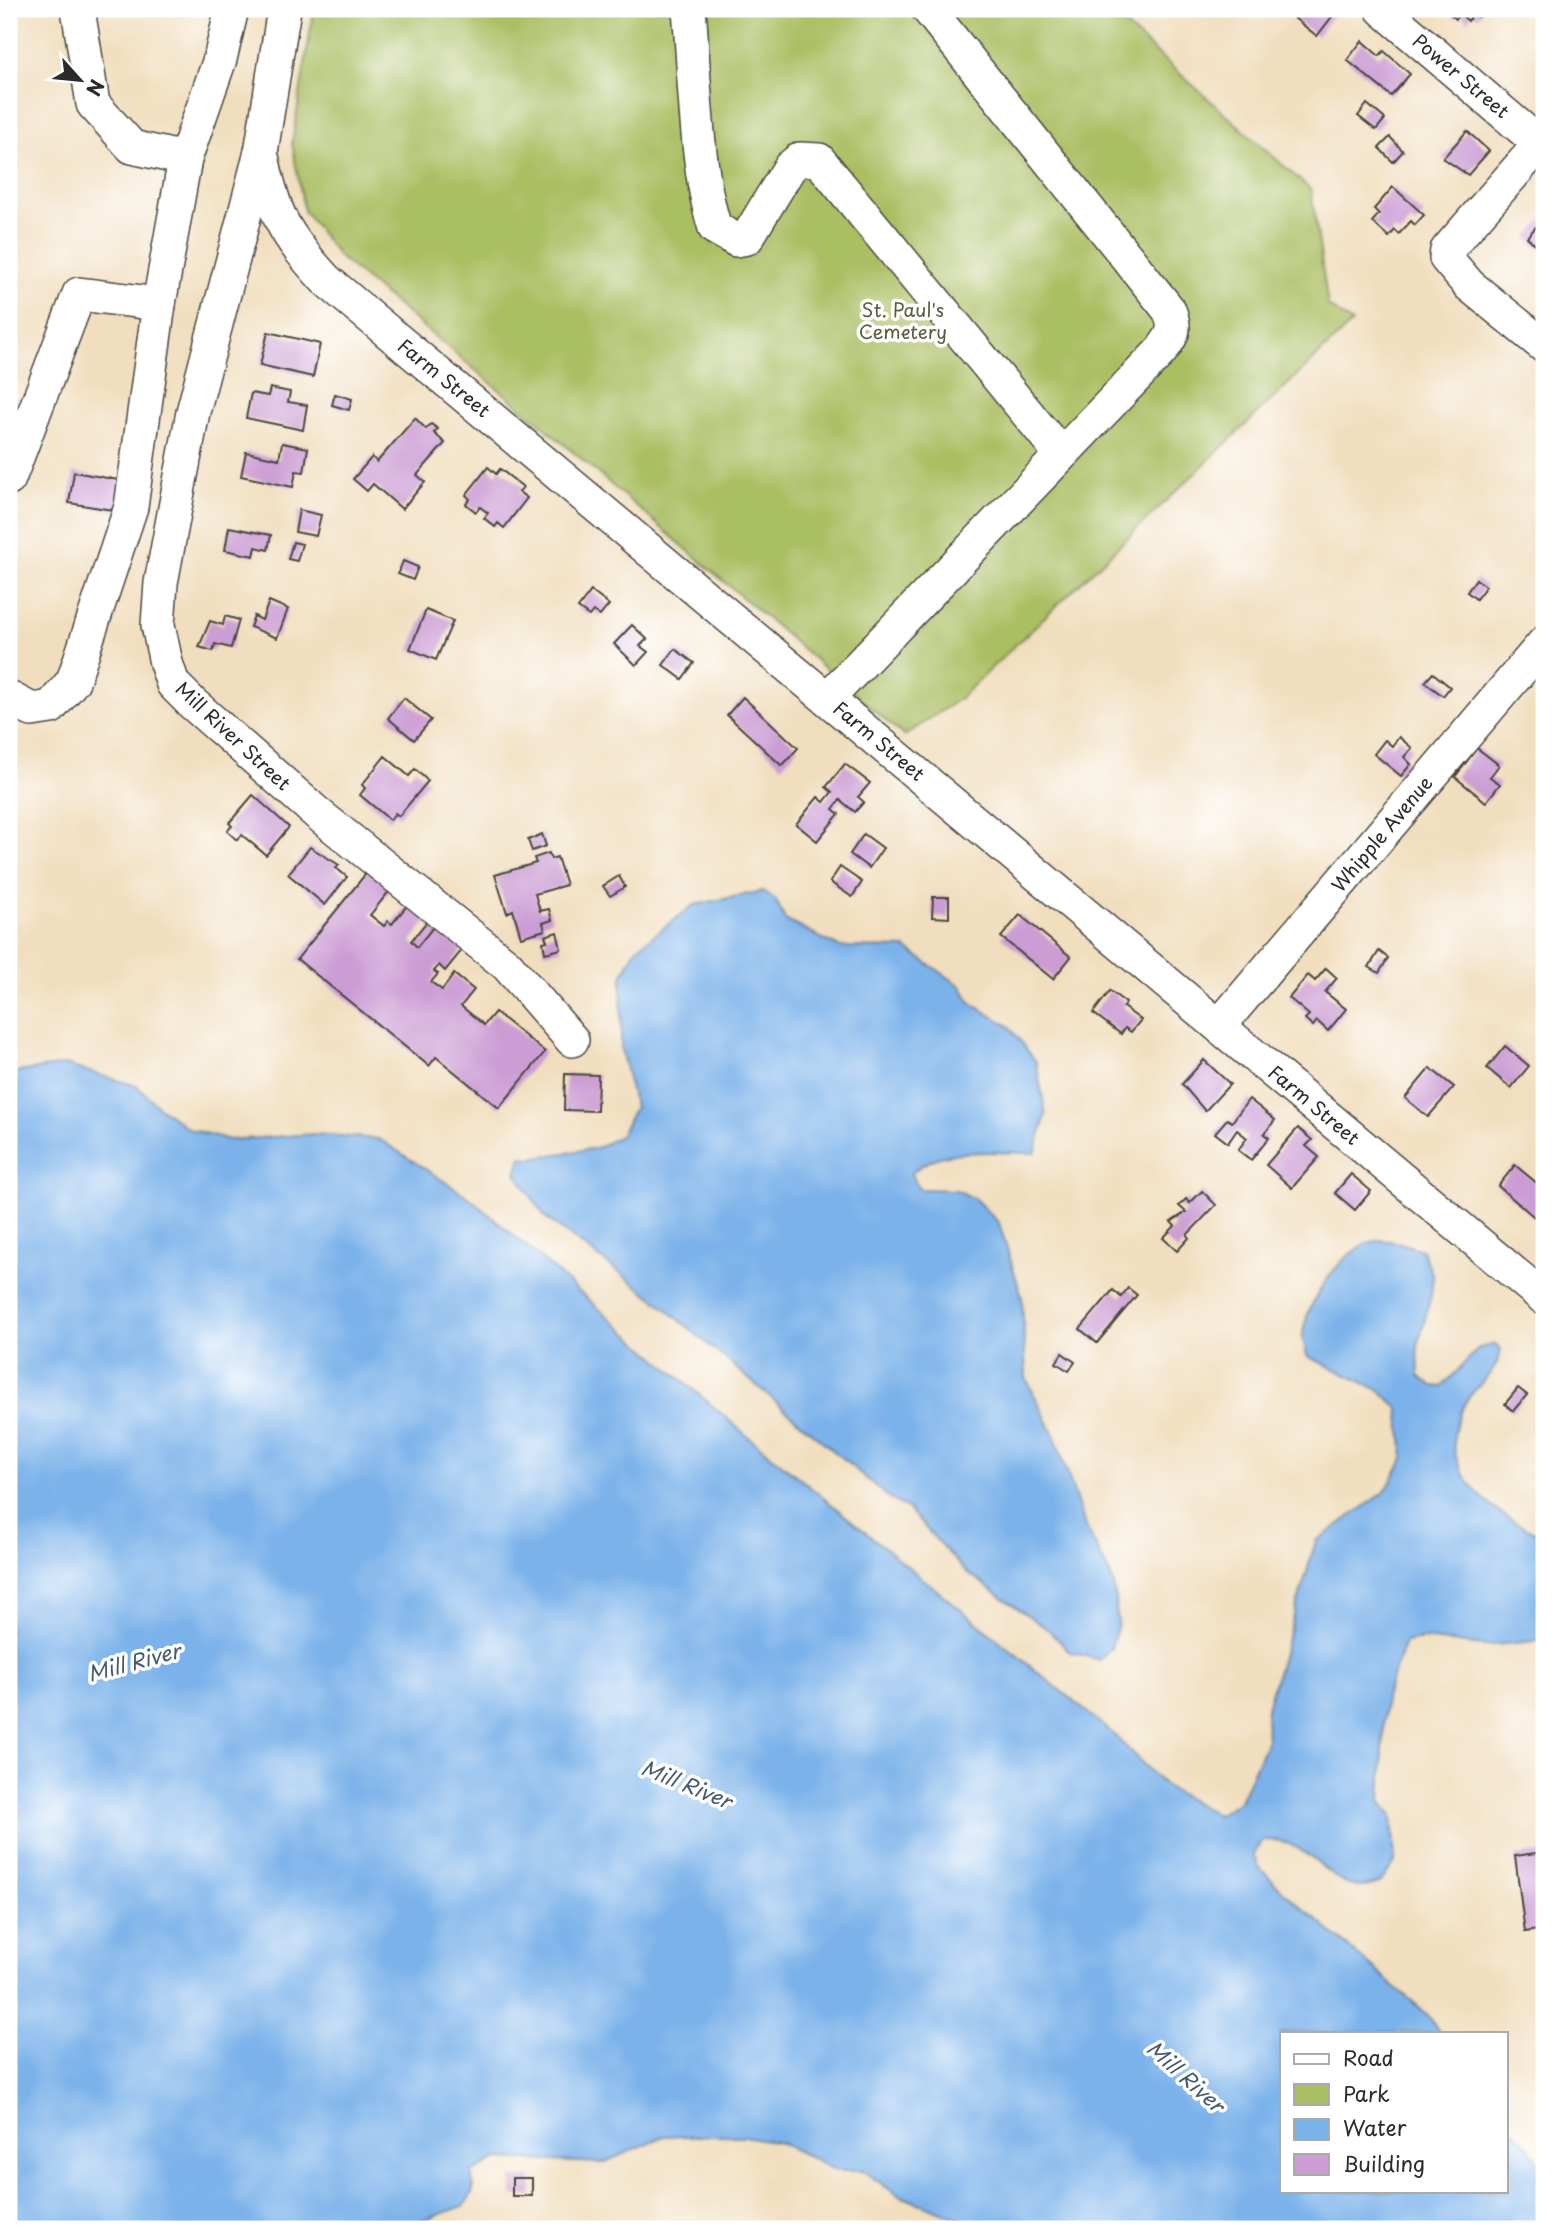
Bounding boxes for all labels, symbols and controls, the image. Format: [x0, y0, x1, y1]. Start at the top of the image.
street label: Power Street [1407, 26, 1516, 124]
north arrow [46, 46, 116, 116]
text: N [80, 75, 112, 101]
park label: St. Paul's Cemetery [859, 295, 947, 345]
street label: Farm Street [392, 331, 497, 423]
street label: Mill River Street [170, 674, 298, 796]
street label: Farm Street [828, 694, 932, 787]
street label: Whipple Avenue [1324, 769, 1438, 898]
street label: Farm Street [1263, 1058, 1367, 1151]
water label: Mill River [83, 1633, 186, 1689]
water label: Mill River [637, 1751, 739, 1817]
water label: Mill River [1140, 2032, 1234, 2121]
legend [1280, 2032, 1508, 2192]
text: Road [1343, 2041, 1394, 2073]
text: Park [1343, 2077, 1390, 2109]
text: Water [1343, 2111, 1407, 2143]
text: Building [1343, 2147, 1425, 2179]

